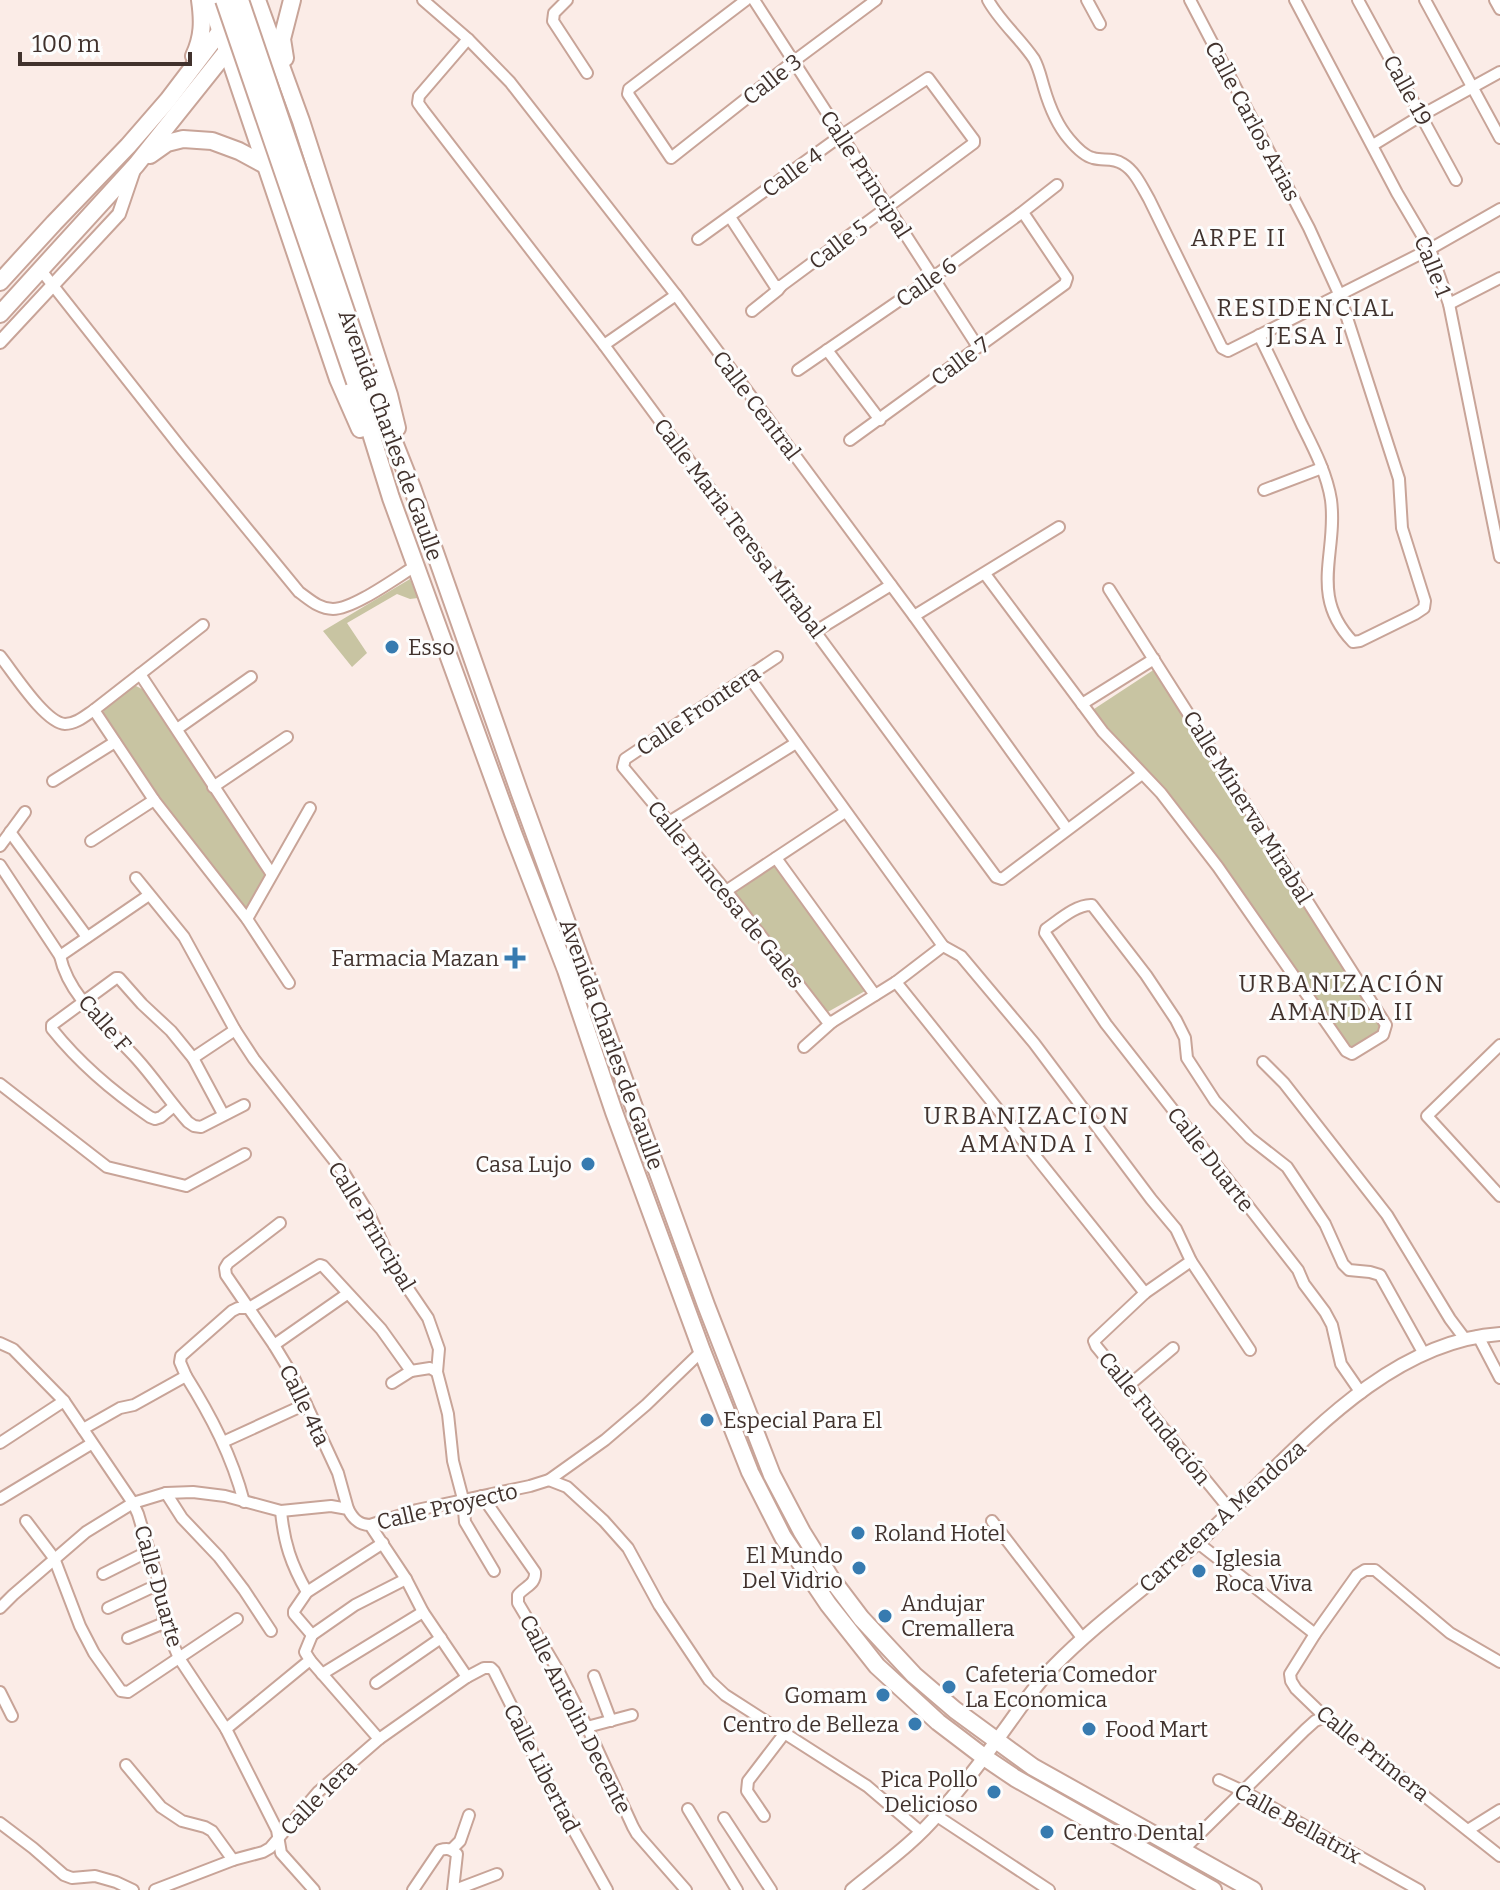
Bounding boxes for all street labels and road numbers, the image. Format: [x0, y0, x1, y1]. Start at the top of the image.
street label: Calle Carlos Arias [1199, 37, 1306, 206]
street label: Calle 3 [737, 48, 807, 111]
street label: Calle 19 [1377, 50, 1438, 130]
street label: Calle Principal [814, 105, 917, 243]
street label: Calle 4 [757, 141, 828, 203]
street label: Calle 5 [804, 214, 873, 275]
street label: Calle 1 [1408, 232, 1457, 301]
street label: Calle 6 [891, 252, 962, 313]
street label: Avenida Charles de Gaulle [333, 306, 449, 564]
street label: Calle 7 [926, 331, 995, 392]
street label: Calle Central [707, 345, 806, 465]
street label: Calle Maria Teresa Mirabal [648, 413, 831, 644]
street label: Calle Frontera [631, 659, 765, 762]
street label: Calle Minerva Mirabal [1177, 706, 1318, 909]
street label: Calle Princesa de Gales [642, 795, 810, 994]
street label: Avenida Charles de Gaulle [554, 915, 670, 1173]
street label: Calle F [72, 989, 137, 1058]
street label: Calle Duarte [1161, 1102, 1260, 1217]
street label: Calle Principal [322, 1156, 421, 1296]
street label: Calle Fundación [1093, 1346, 1217, 1490]
street label: Calle 4ta [273, 1360, 336, 1450]
street label: Carretera A Mendoza [1133, 1434, 1311, 1598]
street label: Calle Proyecto [374, 1477, 520, 1536]
street label: Calle Duarte [128, 1522, 189, 1650]
street label: Calle Antolin Decente [514, 1610, 637, 1818]
street label: Calle Libertad [498, 1699, 585, 1837]
street label: Calle Primera [1311, 1700, 1435, 1807]
street label: Calle 1era [275, 1754, 362, 1841]
street label: Calle Bellatrix [1230, 1777, 1366, 1869]

